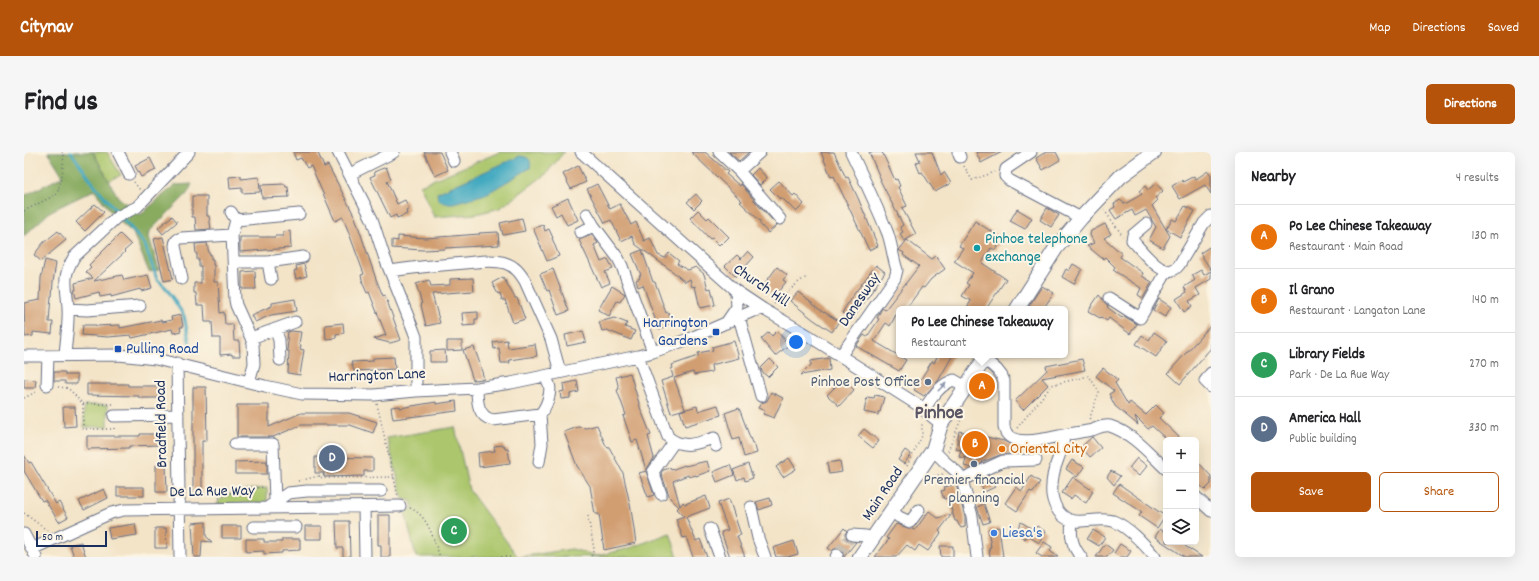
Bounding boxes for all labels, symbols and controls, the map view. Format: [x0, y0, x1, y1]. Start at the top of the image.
text: Citynav [20, 15, 73, 42]
text: Map [1369, 18, 1391, 38]
text: Directions [1413, 18, 1466, 38]
text: Saved [1488, 18, 1519, 38]
text: Find us [24, 84, 98, 124]
button: Directions [1426, 84, 1515, 124]
text: Nearby [1251, 166, 1295, 190]
text: 4 results [1456, 169, 1499, 188]
text: Po Lee Chinese Takeaway [1289, 216, 1431, 238]
text: A [1260, 227, 1268, 246]
text: 130 m [1471, 227, 1499, 246]
place label: Pinhoe telephone exchange [985, 228, 1088, 269]
text: Restaurant · Main Road [1289, 238, 1403, 257]
marker: Pinhoe telephone exchange [972, 243, 982, 253]
street label: Church Hill [728, 259, 794, 314]
street label: Danesway [833, 268, 887, 332]
text: Il Grano [1289, 280, 1334, 302]
text: B [1261, 291, 1267, 310]
text: 140 m [1472, 291, 1499, 310]
text: Restaurant · Langaton Lane [1289, 302, 1426, 321]
popup [896, 306, 1068, 358]
place label: Harrington Gardens [643, 312, 708, 353]
text: Po Lee Chinese Takeaway [911, 312, 1053, 334]
marker: Harrington Gardens [711, 327, 721, 337]
your location [786, 332, 806, 352]
text: Restaurant [911, 334, 967, 353]
place label: Pulling Road [126, 338, 199, 361]
marker: Pulling Road [113, 344, 123, 354]
text: Library Fields [1289, 344, 1365, 366]
text: C [1261, 355, 1267, 374]
text: 270 m [1469, 355, 1499, 374]
street label: Harrington Lane [328, 363, 426, 389]
text: Park · De La Rue Way [1289, 366, 1389, 385]
place label: Pinhoe Post Office [811, 371, 920, 394]
pin: A [969, 371, 995, 401]
marker: Pinhoe Post Office [923, 377, 933, 387]
street label: Bradfield Road [150, 380, 174, 468]
one-way arrow [937, 382, 947, 392]
district label: Pinhoe [915, 400, 964, 428]
text: America Hall [1289, 408, 1361, 430]
text: D [1261, 419, 1267, 438]
text: 330 m [1468, 419, 1499, 438]
pin: B [962, 429, 988, 459]
text: Public building [1289, 430, 1357, 449]
map controls [1163, 437, 1199, 545]
button: + [1163, 437, 1199, 473]
place label: Oriental City [1010, 438, 1087, 461]
pin: D [319, 443, 345, 473]
marker: Oriental City [997, 444, 1007, 454]
marker: Premier financial planning [969, 459, 979, 469]
street label: Main Road [856, 462, 910, 526]
place label: Premier financial planning [923, 469, 1025, 510]
button: Save [1251, 472, 1371, 512]
button: Share [1379, 472, 1499, 512]
button: − [1163, 473, 1199, 509]
street label: De La Rue Way [169, 480, 255, 504]
button: layers [1163, 509, 1199, 545]
pin: C [441, 516, 467, 546]
place label: Liesa's [1002, 522, 1043, 545]
marker: Liesa's [989, 528, 999, 538]
scale bar [36, 529, 107, 548]
text: 50 m [42, 530, 63, 546]

